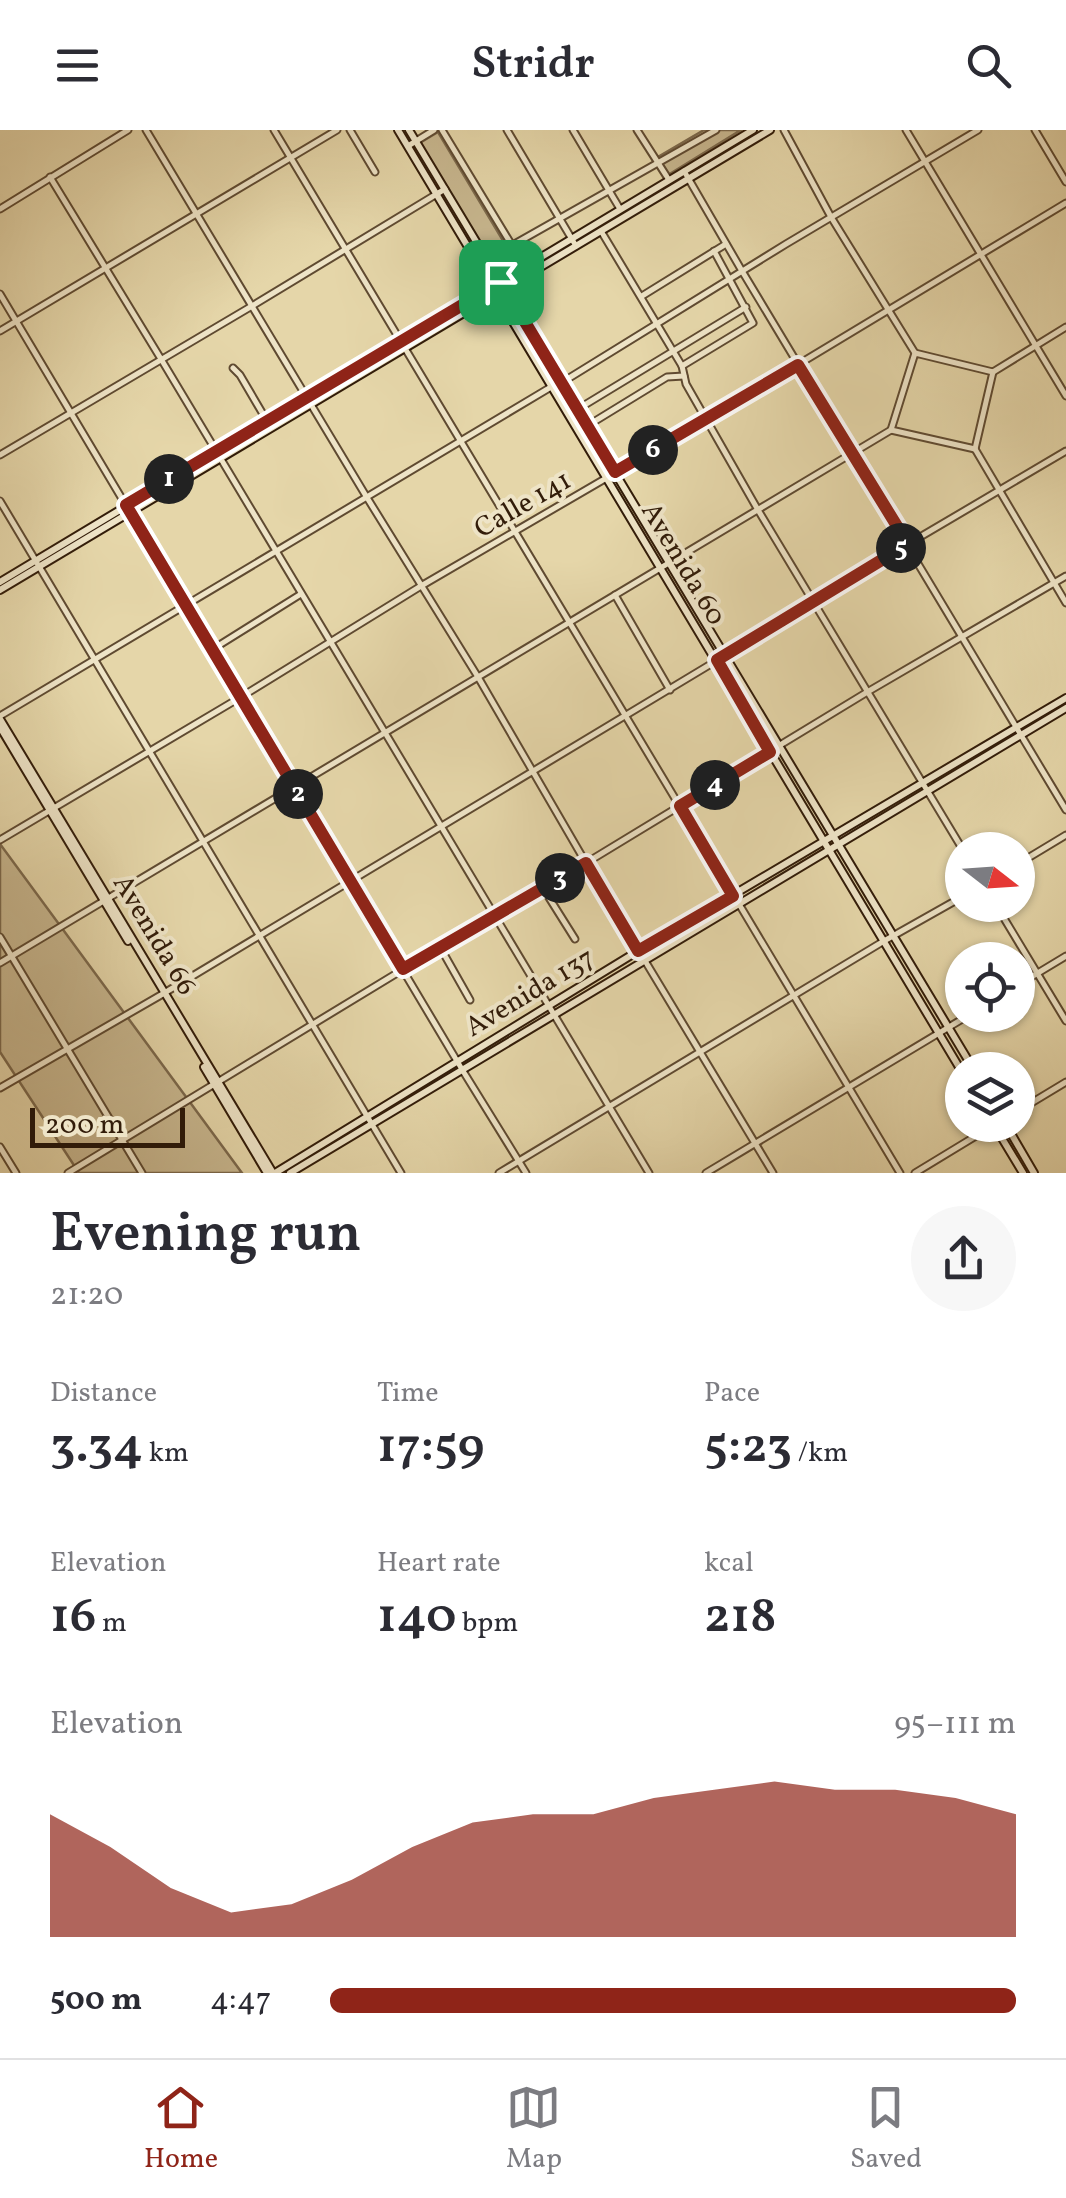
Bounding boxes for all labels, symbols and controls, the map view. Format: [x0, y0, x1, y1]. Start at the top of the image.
text: Stridr [471, 34, 595, 97]
icon: menu [50, 38, 105, 93]
icon: search [961, 38, 1016, 93]
pin [459, 240, 544, 325]
icon: arrive [474, 255, 529, 310]
pin: 6 [628, 425, 678, 475]
text: 6 [645, 430, 661, 469]
pin: 1 [144, 454, 194, 504]
text: 1 [163, 459, 175, 498]
street label: Calle 141 [467, 462, 579, 549]
street label: Avenida 60 [631, 495, 735, 633]
pin: 5 [876, 523, 926, 573]
text: 5 [894, 528, 908, 567]
pin: 4 [690, 760, 740, 810]
text: 4 [707, 765, 723, 804]
pin: 2 [273, 769, 323, 819]
text: 2 [291, 774, 305, 813]
north arrow [945, 832, 1035, 922]
map controls [945, 832, 1035, 1142]
pin: 3 [535, 853, 585, 903]
text: 3 [553, 858, 567, 897]
street label: Avenida 66 [102, 868, 205, 1003]
street label: Avenida 137 [458, 939, 603, 1047]
button: locate [945, 942, 1035, 1032]
button: layers [945, 1052, 1035, 1142]
scale bar [30, 1103, 185, 1148]
text: 200 m [45, 1106, 124, 1145]
text: Evening run [50, 1198, 362, 1274]
button: share [911, 1206, 1016, 1311]
text: 21:20 [50, 1274, 123, 1318]
text: Distance [50, 1374, 157, 1413]
text: Time [377, 1374, 438, 1413]
text: Pace [704, 1374, 760, 1413]
text: 3.34 [50, 1413, 143, 1483]
text: 17:59 [377, 1413, 484, 1483]
text: 5:23 [704, 1413, 792, 1483]
text: km [143, 1434, 189, 1473]
text: /km [792, 1434, 848, 1473]
text: Elevation [50, 1544, 166, 1583]
text: Heart rate [377, 1544, 501, 1583]
text: kcal [704, 1544, 754, 1583]
text: 16 [50, 1583, 96, 1653]
text: 140 [377, 1583, 456, 1653]
text: 218 [704, 1583, 777, 1653]
text: m [96, 1604, 127, 1643]
text: bpm [456, 1604, 518, 1643]
text: Elevation [50, 1703, 183, 1747]
text: 95–111 m [894, 1703, 1016, 1747]
text: 500 m [50, 1979, 142, 2023]
text: 4:47 [210, 1979, 271, 2023]
tab: Home [144, 2080, 218, 2179]
tab: Map [506, 2080, 562, 2179]
tab: Saved [850, 2080, 922, 2179]

